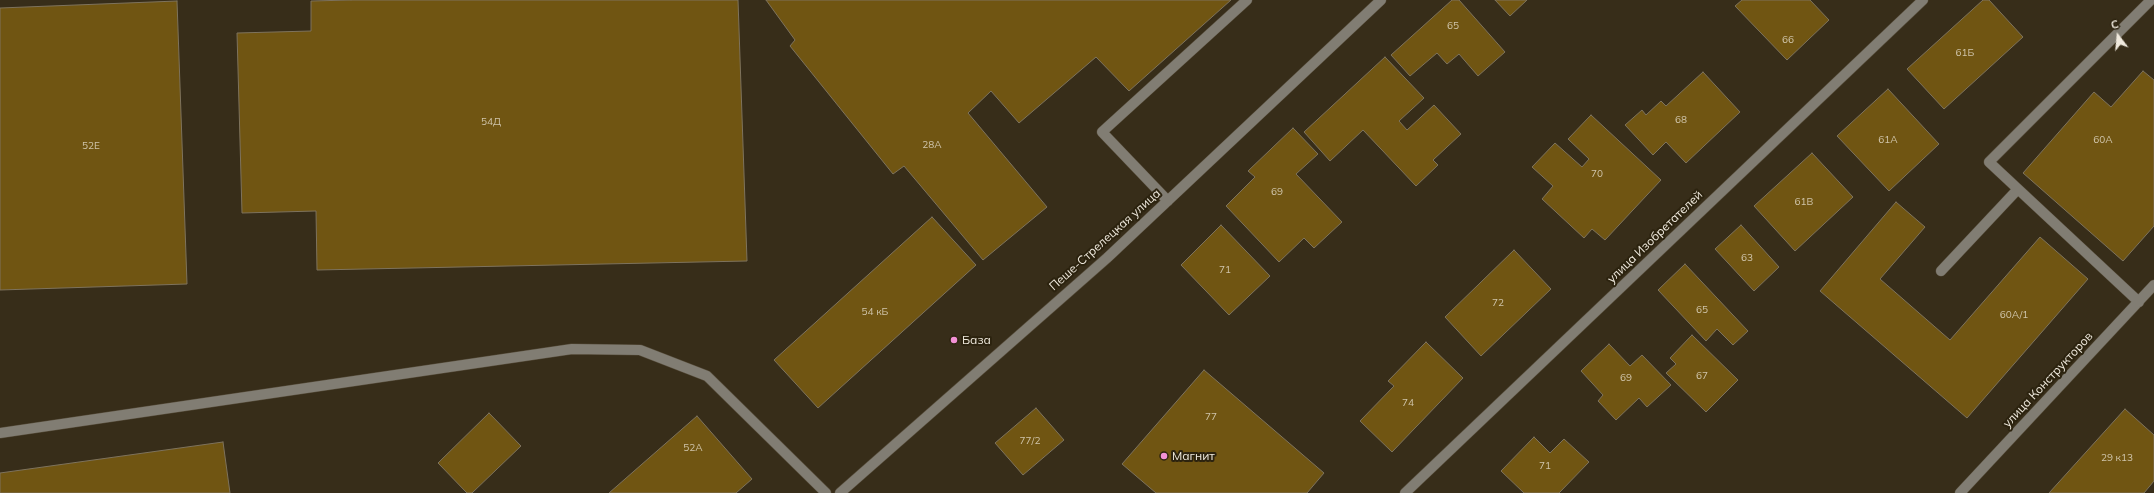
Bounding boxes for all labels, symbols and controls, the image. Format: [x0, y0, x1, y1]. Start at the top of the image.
north arrow [2098, 16, 2138, 56]
text: С [2109, 17, 2120, 32]
house number: 65 [1447, 20, 1459, 32]
house number: 66 [1782, 34, 1794, 46]
house number: 61Б [1956, 47, 1974, 59]
house number: 68 [1675, 114, 1687, 126]
house number: 54Д [481, 116, 501, 128]
house number: 61А [1878, 134, 1898, 146]
house number: 60А [2093, 134, 2113, 146]
house number: 28А [922, 139, 942, 151]
house number: 52Е [82, 140, 100, 152]
house number: 70 [1591, 168, 1603, 180]
street label: Пеше-Стрелецкая улица [1046, 186, 1164, 294]
house number: 69 [1271, 186, 1283, 198]
street label: улица Изобретателей [1604, 188, 1706, 286]
house number: 61В [1795, 196, 1813, 208]
house number: 63 [1741, 252, 1753, 264]
house number: 71 [1219, 264, 1231, 276]
house number: 72 [1492, 297, 1504, 309]
house number: 65 [1696, 304, 1708, 316]
house number: 54 кБ [862, 306, 888, 318]
house number: 60А/1 [2000, 309, 2028, 321]
street label: улица Конструкторов [2000, 329, 2096, 431]
place label: База [962, 333, 991, 347]
marker: База [949, 335, 959, 345]
house number: 67 [1696, 370, 1708, 382]
house number: 69 [1620, 372, 1632, 384]
house number: 74 [1402, 397, 1414, 409]
house number: 77 [1205, 411, 1217, 423]
house number: 77/2 [1020, 435, 1040, 447]
house number: 52А [683, 442, 703, 454]
place label: Магнит [1172, 449, 1215, 463]
marker: Магнит [1159, 451, 1169, 461]
house number: 29 к13 [2101, 452, 2133, 464]
house number: 71 [1539, 460, 1551, 472]

